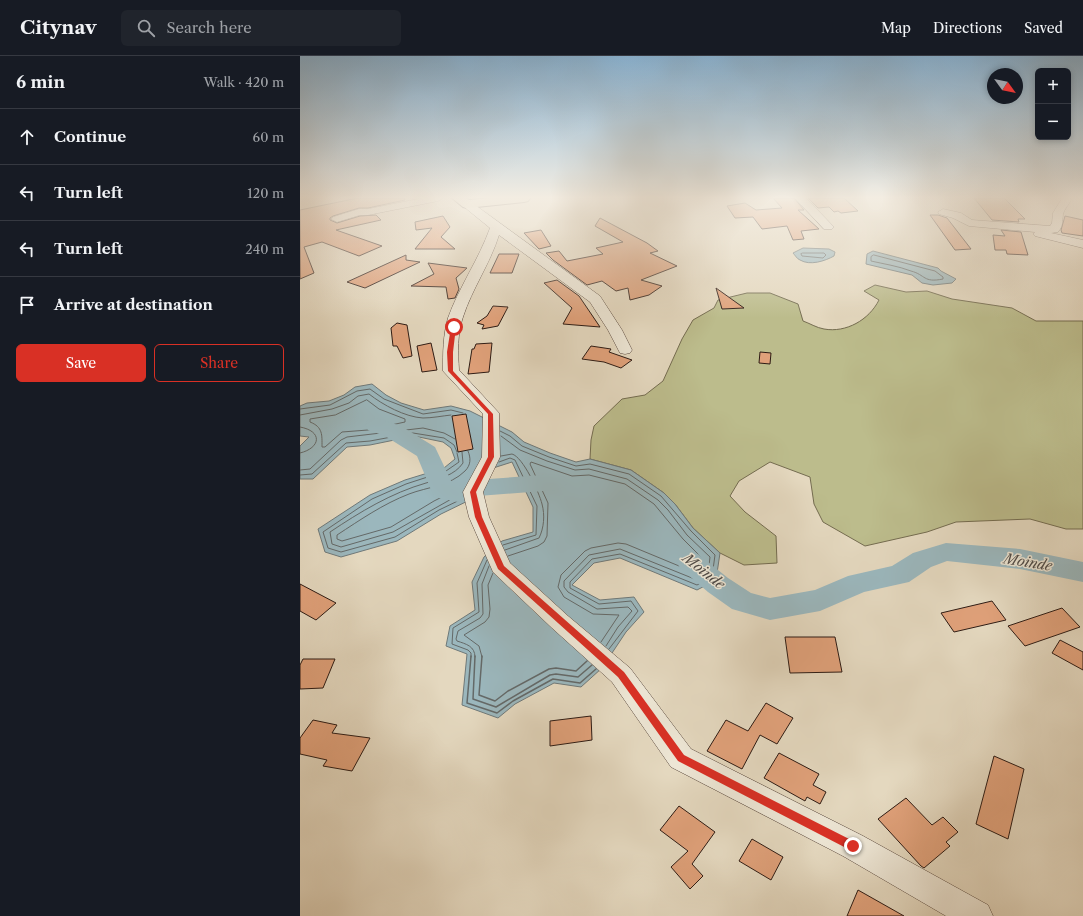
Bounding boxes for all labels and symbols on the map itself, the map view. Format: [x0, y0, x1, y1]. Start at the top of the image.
north arrow [987, 68, 1023, 104]
route start [445, 318, 463, 336]
water label: Moinde [678, 548, 730, 594]
water label: Moinde [1001, 549, 1055, 575]
route end [844, 837, 862, 855]

